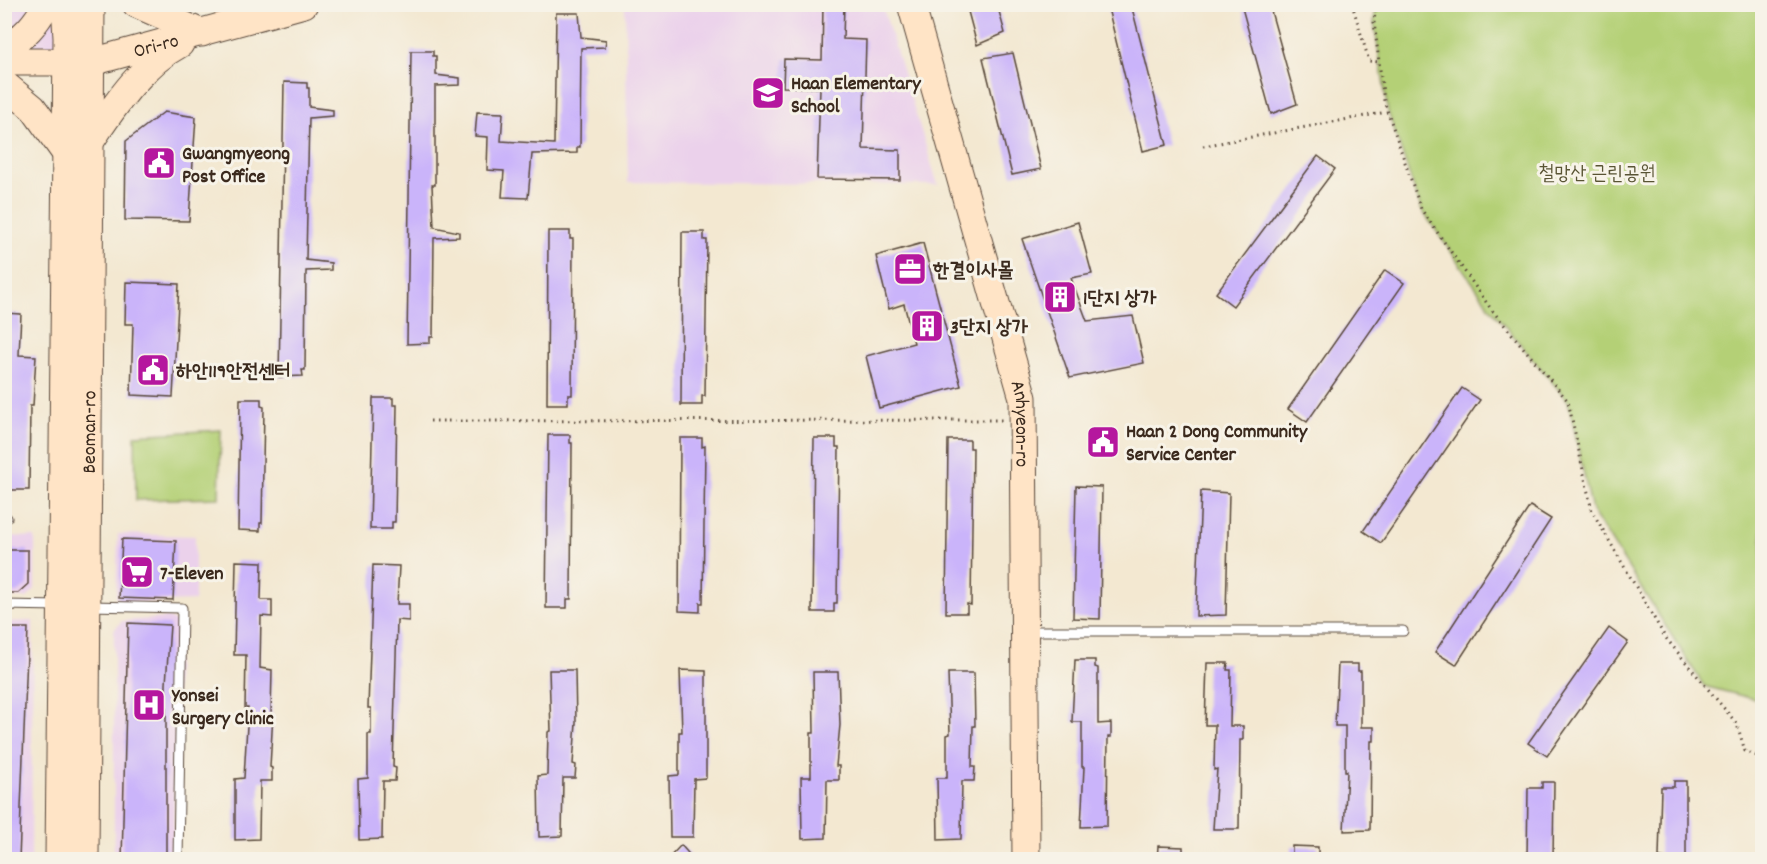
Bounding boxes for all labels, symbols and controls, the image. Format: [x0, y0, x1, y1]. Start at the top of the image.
street label: Ori-ro [131, 28, 182, 67]
place label: Haan Elementary School [791, 71, 921, 122]
school or university icon: Haan Elementary School [750, 75, 786, 111]
place label: Gwangmyeong Post Office [182, 141, 290, 192]
public building icon: Gwangmyeong Post Office [141, 145, 177, 181]
park label: 철망산 근린공원 [1538, 161, 1656, 189]
office icon: 한결이사몰 [892, 251, 928, 287]
place label: 한결이사몰 [932, 258, 1013, 286]
building icon: 1단지 상가 [1042, 279, 1078, 315]
place label: 1단지 상가 [1083, 286, 1157, 314]
building icon: 3단지 상가 [909, 308, 945, 344]
place label: 3단지 상가 [950, 315, 1029, 343]
public building icon: 하안119안전센터 [135, 352, 171, 388]
place label: 하안119안전센터 [176, 359, 290, 387]
street label: Anhyeon-ro [1002, 377, 1034, 467]
street label: Beoman-ro [77, 390, 105, 474]
place label: Haan 2 Dong Community Service Center [1126, 419, 1308, 470]
public building icon: Haan 2 Dong Community Service Center [1085, 424, 1121, 460]
supermarket icon: 7-Eleven [119, 554, 155, 590]
place label: 7-Eleven [160, 561, 224, 589]
place label: Yonsei Surgery Clinic [171, 683, 274, 734]
hospital icon: Yonsei Surgery Clinic [131, 687, 167, 723]

